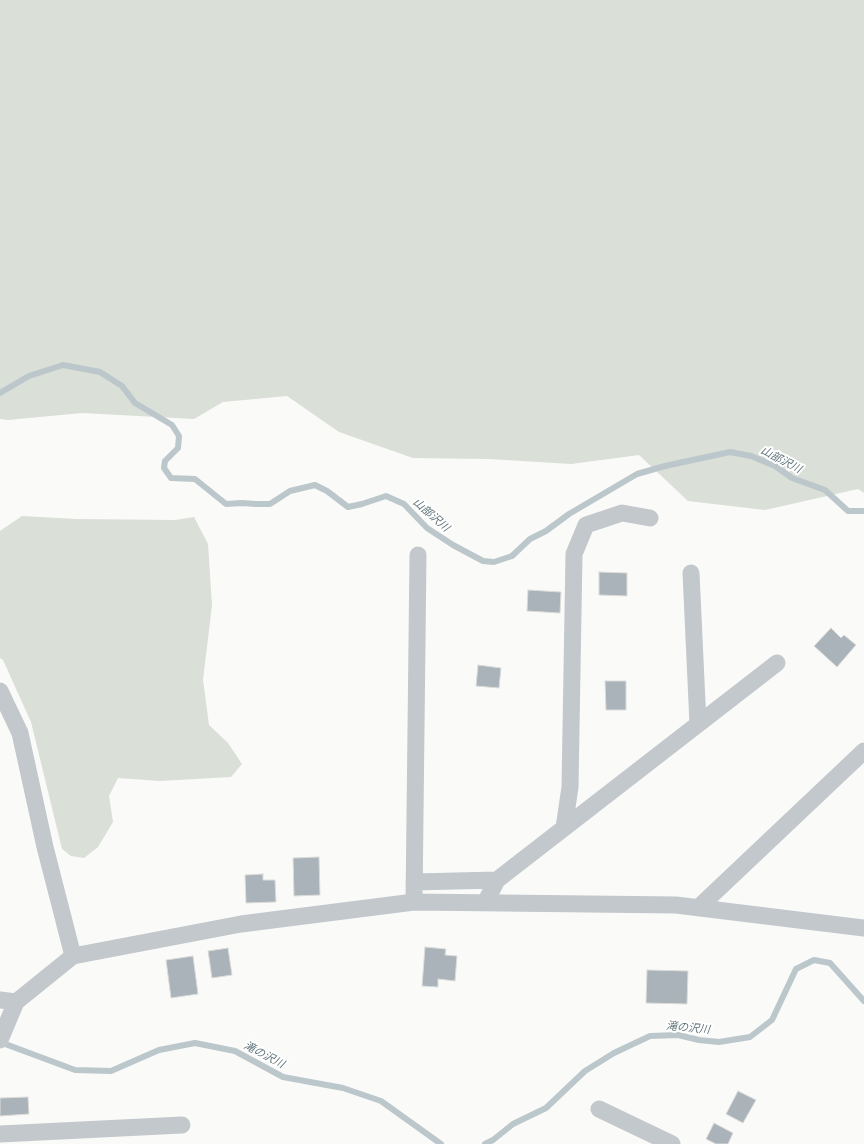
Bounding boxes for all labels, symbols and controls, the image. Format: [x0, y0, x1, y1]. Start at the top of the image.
water label: 山部沢川 [758, 444, 804, 476]
water label: 山部沢川 [410, 496, 452, 534]
water label: 滝の沢川 [665, 1019, 711, 1037]
water label: 滝の沢川 [241, 1039, 287, 1071]

